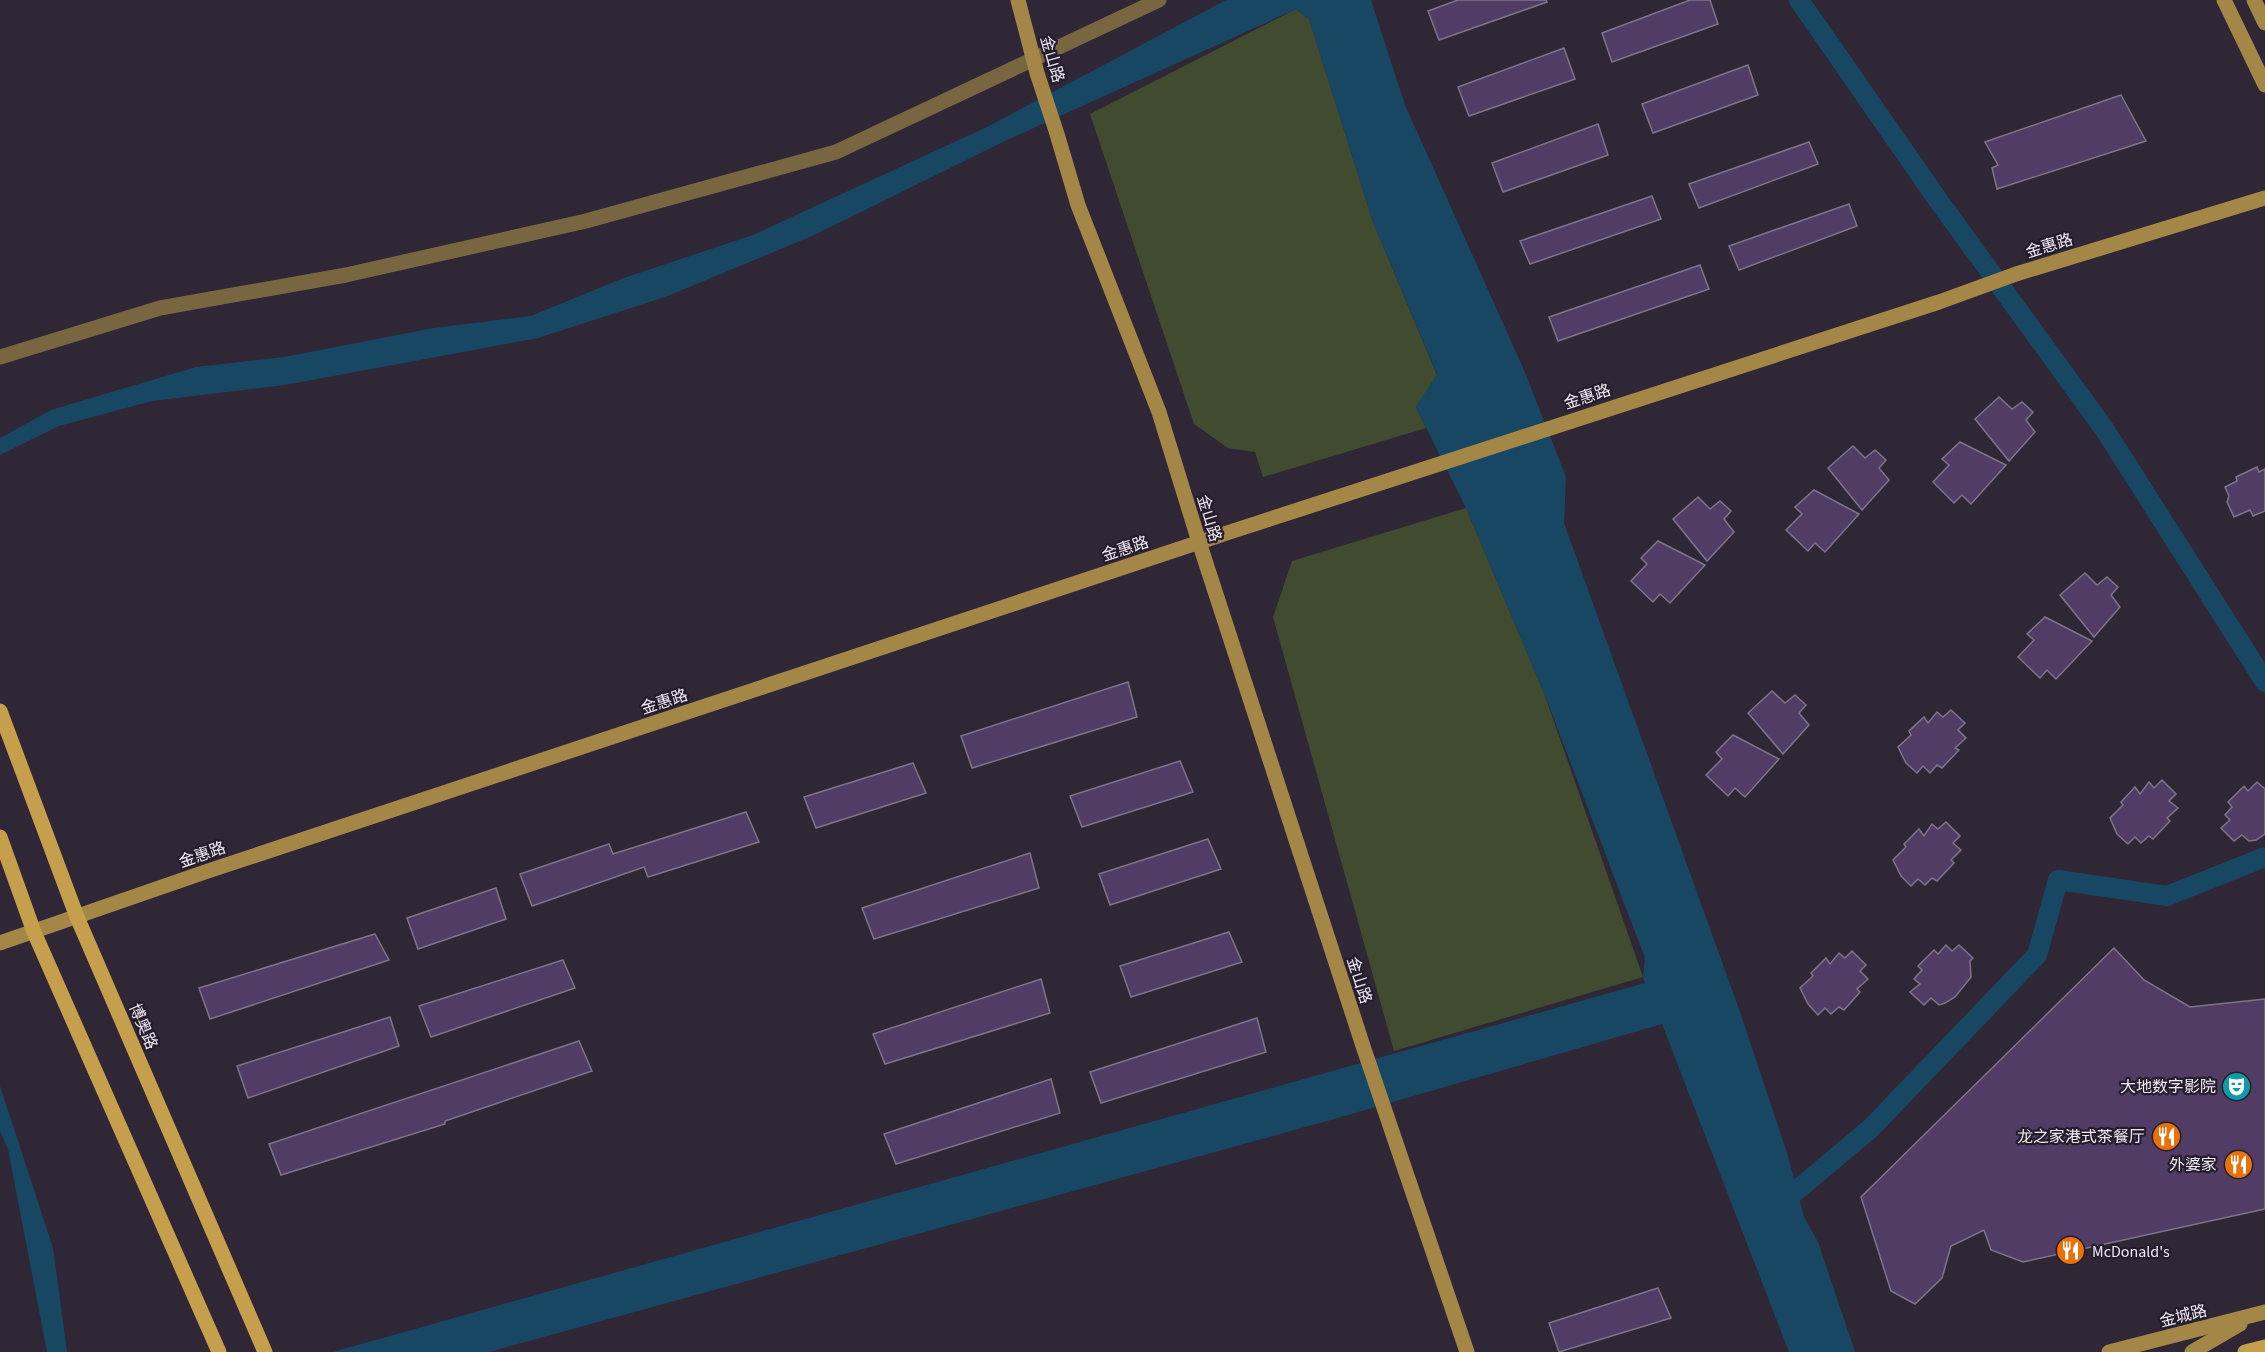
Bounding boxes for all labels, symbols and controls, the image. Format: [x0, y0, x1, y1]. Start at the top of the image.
street label: 金山路 [1035, 33, 1069, 85]
street label: 金惠路 [2023, 228, 2075, 263]
street label: 金惠路 [1561, 379, 1614, 415]
street label: 金山路 [1192, 492, 1227, 544]
street label: 金惠路 [1099, 531, 1152, 567]
street label: 金惠路 [638, 684, 691, 720]
street label: 金惠路 [176, 837, 229, 873]
street label: 金山路 [1341, 954, 1377, 1007]
street label: 博奥路 [124, 1000, 163, 1053]
theatre icon: 大地数字影院 [2221, 1070, 2253, 1102]
place label: 大地数字影院 [2120, 1076, 2216, 1098]
restaurant icon: 龙之家港式茶餐厅 [2150, 1120, 2182, 1152]
place label: 龙之家港式茶餐厅 [2017, 1126, 2145, 1148]
restaurant icon: 外婆家 [2222, 1148, 2254, 1180]
place label: 外婆家 [2169, 1154, 2217, 1176]
restaurant icon: McDonald's [2055, 1235, 2087, 1267]
place label: McDonald's [2092, 1241, 2170, 1263]
street label: 金城路 [2157, 1299, 2209, 1332]

